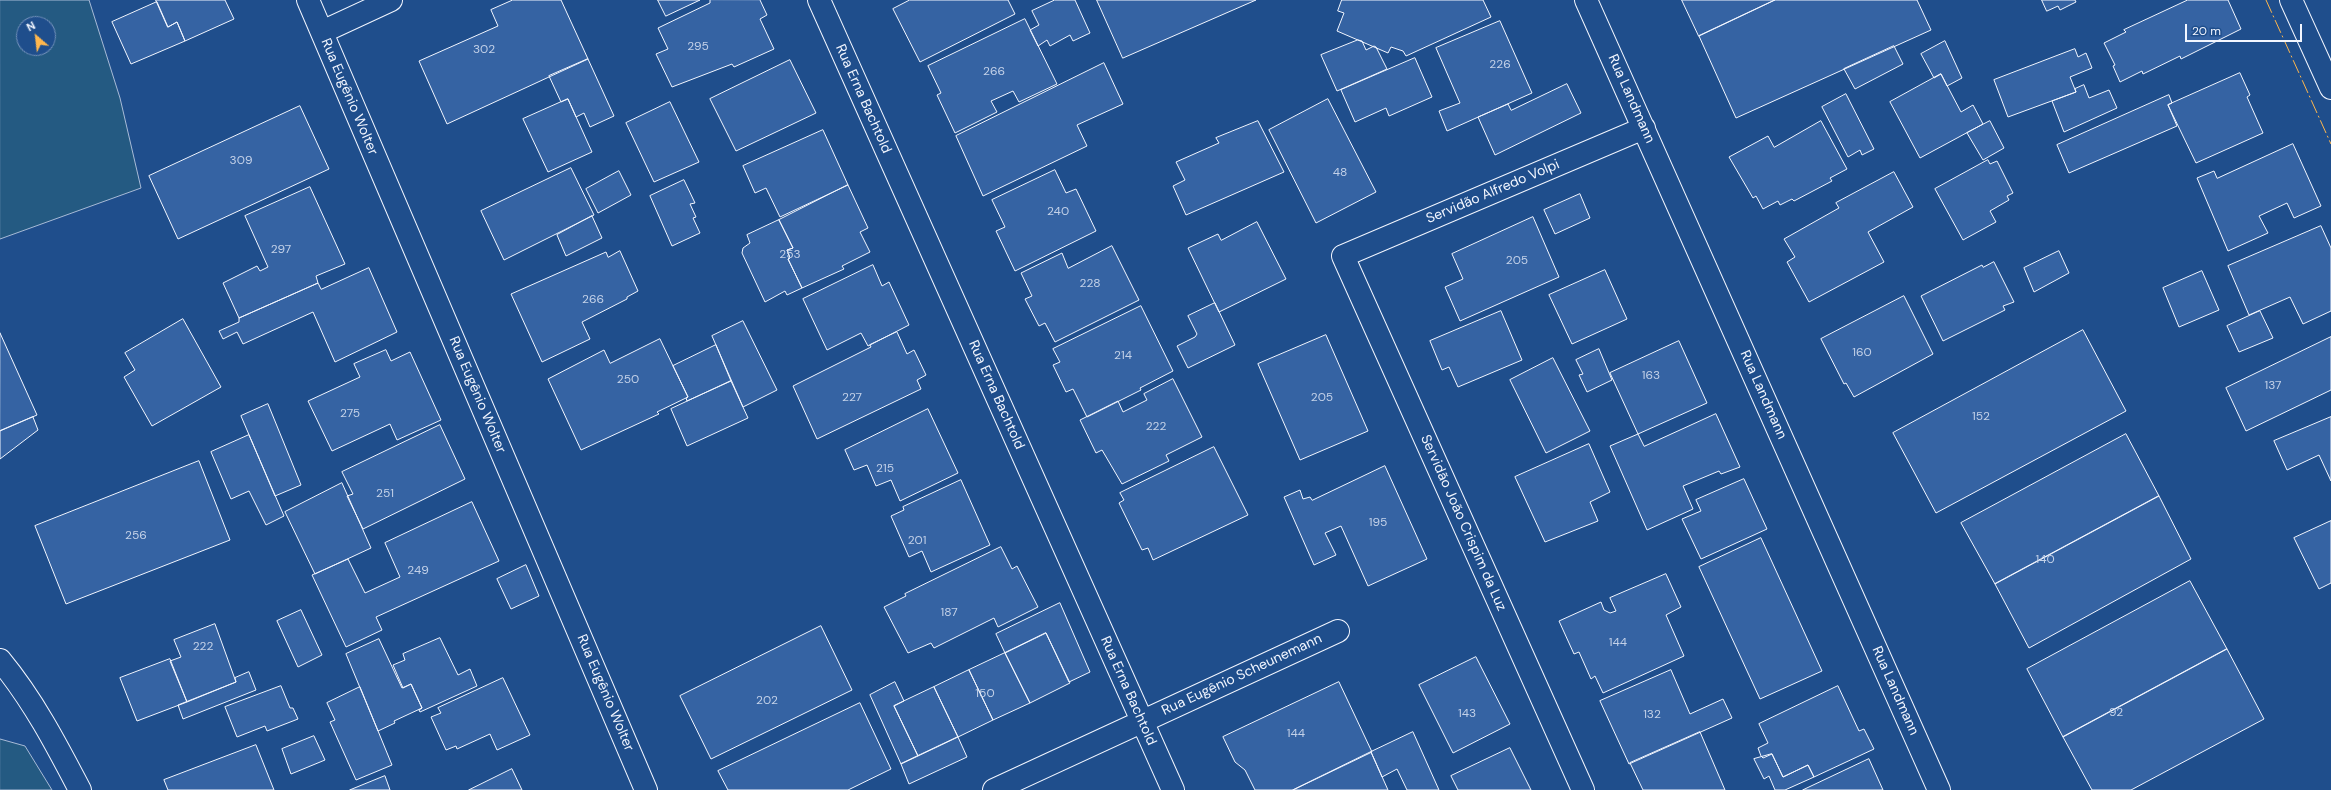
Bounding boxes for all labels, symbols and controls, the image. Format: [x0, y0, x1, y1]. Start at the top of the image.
north arrow [16, 16, 56, 56]
scale bar [2187, 16, 2304, 42]
text: N [24, 18, 38, 34]
text: 20 m [2192, 23, 2221, 39]
street label: Rua Eugênio Wolter [317, 36, 381, 158]
house number: 295 [687, 40, 709, 54]
street label: Rua Erna Bachtold [831, 42, 895, 156]
house number: 302 [473, 43, 495, 57]
street label: Rua Landmann [1604, 52, 1658, 146]
house number: 226 [1489, 58, 1511, 72]
house number: 266 [983, 65, 1005, 79]
house number: 309 [230, 154, 252, 168]
street label: Servidão Alfredo Volpi [1424, 156, 1562, 228]
house number: 48 [1333, 166, 1347, 180]
house number: 240 [1047, 205, 1069, 219]
house number: 297 [271, 243, 291, 257]
house number: 253 [779, 248, 801, 262]
house number: 205 [1506, 254, 1528, 268]
house number: 228 [1080, 277, 1100, 291]
house number: 266 [582, 293, 604, 307]
street label: Rua Eugênio Wolter [445, 334, 509, 456]
street label: Rua Erna Bachtold [964, 338, 1028, 452]
house number: 160 [1852, 346, 1872, 360]
street label: Rua Landmann [1736, 348, 1790, 442]
house number: 214 [1114, 349, 1132, 363]
house number: 163 [1642, 369, 1660, 383]
house number: 250 [617, 373, 639, 387]
house number: 137 [2264, 379, 2282, 393]
house number: 227 [842, 391, 862, 405]
house number: 205 [1311, 391, 1333, 405]
house number: 275 [340, 407, 360, 421]
house number: 152 [1972, 410, 1990, 424]
house number: 222 [1146, 420, 1166, 434]
street label: Servidão João Crispim da Luz [1416, 432, 1510, 614]
house number: 215 [876, 462, 894, 476]
house number: 251 [376, 487, 394, 501]
house number: 195 [1369, 516, 1387, 530]
house number: 256 [125, 529, 147, 543]
house number: 201 [908, 534, 926, 548]
house number: 140 [2035, 553, 2055, 567]
house number: 249 [407, 564, 429, 578]
house number: 187 [940, 606, 958, 620]
street label: Rua Eugênio Scheunemann [1159, 630, 1325, 720]
street label: Rua Eugênio Wolter [573, 632, 637, 754]
street label: Rua Erna Bachtold [1096, 634, 1160, 748]
house number: 144 [1609, 636, 1627, 650]
house number: 222 [193, 640, 213, 654]
street label: Rua Landmann [1868, 644, 1922, 738]
house number: 150 [975, 687, 995, 701]
house number: 202 [756, 694, 778, 708]
house number: 92 [2109, 706, 2123, 720]
house number: 143 [1458, 707, 1476, 721]
house number: 132 [1643, 708, 1661, 722]
house number: 144 [1287, 727, 1305, 741]

